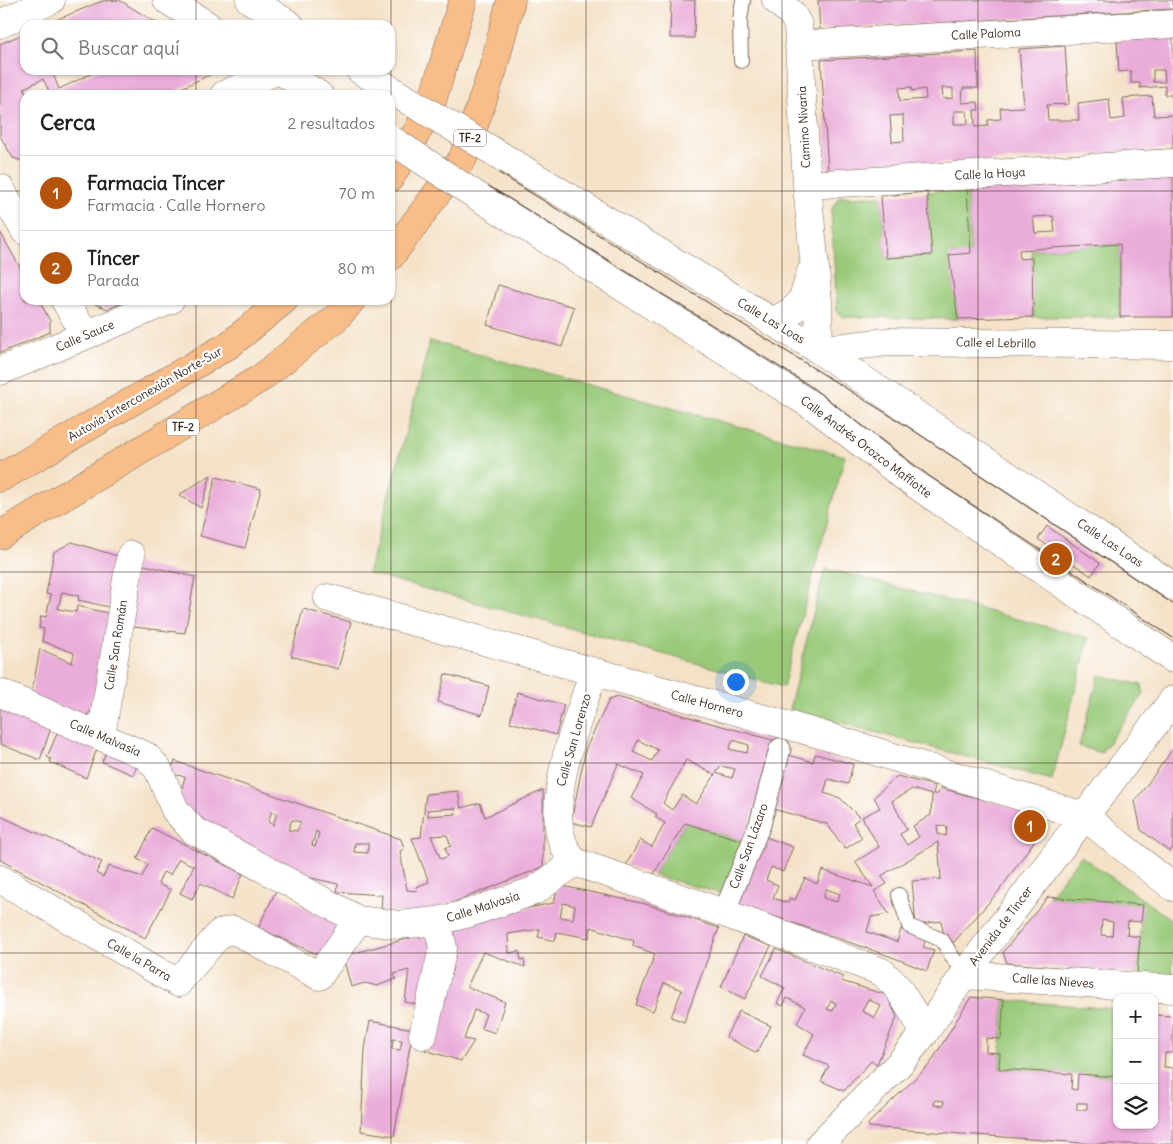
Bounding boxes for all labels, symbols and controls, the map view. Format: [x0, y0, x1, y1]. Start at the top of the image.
search box [20, 20, 395, 75]
street label: Calle Paloma [951, 24, 1021, 43]
icon: search [38, 34, 66, 62]
text: Buscar aquí [78, 36, 179, 60]
street label: Camino Nivaria [794, 85, 813, 169]
text: Cerca [40, 109, 95, 136]
text: 2 resultados [287, 113, 375, 133]
road number: TF-2 [454, 130, 486, 146]
street label: Calle la Hoya [954, 164, 1026, 183]
text: Farmacia Tíncer [87, 171, 225, 195]
text: 1 [53, 183, 59, 203]
text: 70 m [339, 183, 375, 203]
text: Farmacia · Calle Hornero [87, 195, 266, 215]
text: Tíncer [87, 246, 140, 270]
text: 2 [52, 258, 60, 278]
text: 80 m [337, 258, 375, 278]
text: Parada [87, 270, 139, 290]
street label: Calle Las Loas [735, 294, 808, 347]
street label: Calle Sauce [53, 316, 116, 355]
street label: Calle el Lebrillo [956, 334, 1037, 351]
street label: Autovía Interconexión Norte-Sur [65, 343, 225, 444]
street label: Calle Andrés Orozco Maffiotte [798, 392, 935, 501]
road number: TF-2 [167, 418, 199, 436]
street label: Calle Las Loas [1074, 515, 1146, 570]
pin: 2 [1040, 540, 1072, 578]
street label: Calle San Román [101, 599, 130, 691]
your location [723, 669, 749, 695]
street label: Calle Hornero [669, 687, 745, 720]
street label: Calle San Lorenzo [553, 691, 594, 788]
street label: Calle Malvasía [67, 716, 143, 759]
street label: Calle San Lázaro [726, 801, 771, 891]
pin: 1 [1014, 807, 1046, 845]
street label: Avenida de Tíncer [966, 883, 1035, 968]
street label: Calle Malvasía [444, 888, 522, 925]
street label: Calle la Parra [104, 935, 174, 984]
street label: Calle las Nieves [1011, 970, 1095, 991]
map controls [1113, 994, 1158, 1129]
button: + [1113, 994, 1158, 1039]
button: − [1113, 1039, 1158, 1084]
button: layers [1113, 1084, 1158, 1129]

